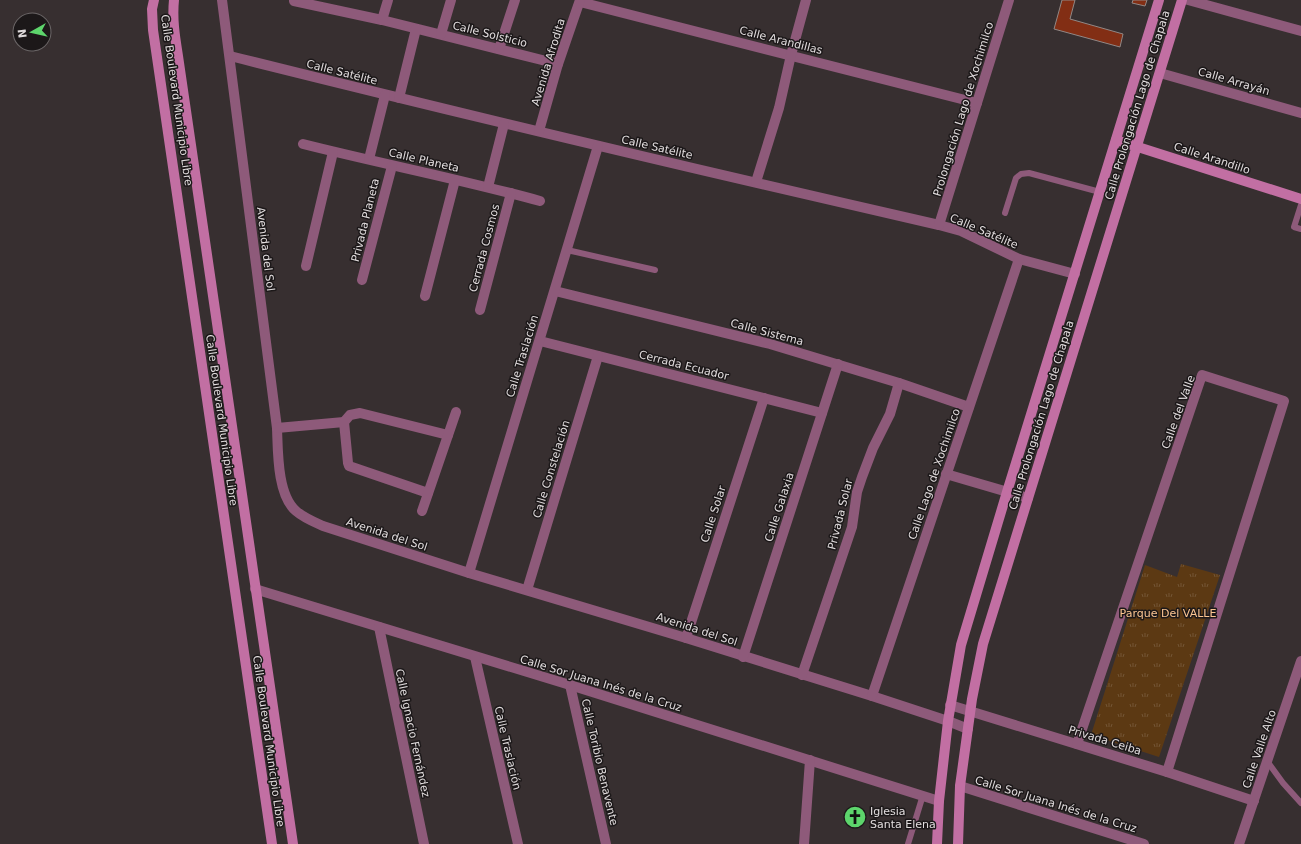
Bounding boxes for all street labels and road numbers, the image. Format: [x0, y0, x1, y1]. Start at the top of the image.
street label: Calle Prolongación Lago de Chapala [1102, 9, 1173, 201]
street label: Calle Boulevard Municipio Libre [158, 13, 195, 187]
street label: Avenida Afrodita [529, 17, 568, 107]
street label: Calle Solsticio [451, 19, 529, 50]
street label: Prolongación Lago de Xochimilco [931, 20, 996, 198]
street label: Calle Arandillas [738, 24, 824, 57]
street label: Calle Satélite [305, 57, 379, 88]
street label: Calle Arrayán [1196, 65, 1271, 98]
street label: Calle Satélite [620, 133, 694, 162]
street label: Calle Arandillo [1172, 140, 1252, 177]
street label: Calle Planeta [387, 146, 460, 175]
street label: Privada Planeta [349, 177, 382, 263]
street label: Cerrada Cosmos [466, 202, 503, 294]
street label: Avenida del Sol [254, 206, 277, 292]
street label: Calle Satélite [948, 211, 1020, 252]
street label: Calle Traslación [504, 313, 541, 399]
street label: Calle Sistema [729, 316, 805, 348]
street label: Calle Prolongación Lago de Chapala [1006, 319, 1077, 511]
street label: Calle Boulevard Municipio Libre [203, 333, 240, 507]
street label: Cerrada Ecuador [638, 348, 731, 383]
street label: Calle del Valle [1159, 373, 1198, 451]
street label: Calle Lago de Xochimilco [906, 407, 963, 542]
street label: Calle Constelación [530, 419, 573, 520]
street label: Calle Galaxia [762, 471, 797, 543]
street label: Privada Solar [825, 477, 856, 551]
street label: Calle Solar [698, 484, 729, 544]
street label: Avenida del Sol [345, 515, 429, 554]
street label: Avenida del Sol [655, 610, 739, 649]
street label: Calle Sor Juana Inés de la Cruz [518, 653, 683, 714]
street label: Calle Boulevard Municipio Libre [250, 654, 287, 828]
street label: Calle Ignacio Fernández [393, 668, 433, 799]
street label: Calle Toribio Benavente [579, 698, 620, 827]
street label: Calle Traslación [492, 705, 523, 791]
street label: Calle Valle Alto [1240, 708, 1279, 790]
street label: Privada Ceiba [1067, 723, 1143, 758]
street label: Calle Sor Juana Inés de la Cruz [973, 774, 1138, 835]

